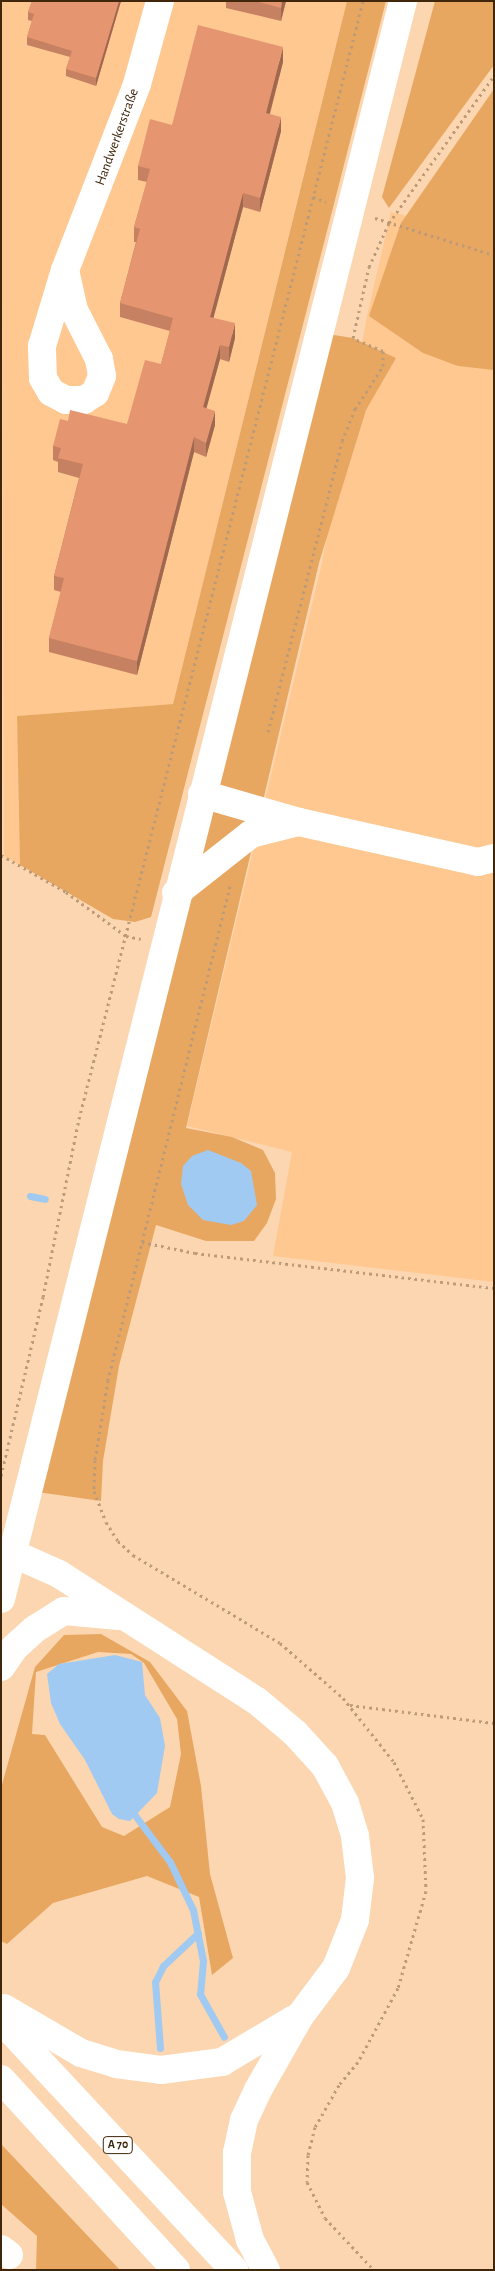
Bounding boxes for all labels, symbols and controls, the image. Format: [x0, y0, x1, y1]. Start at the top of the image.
street label: Handwerkerstraße [92, 86, 142, 188]
road number: A 70 [102, 2136, 134, 2154]

